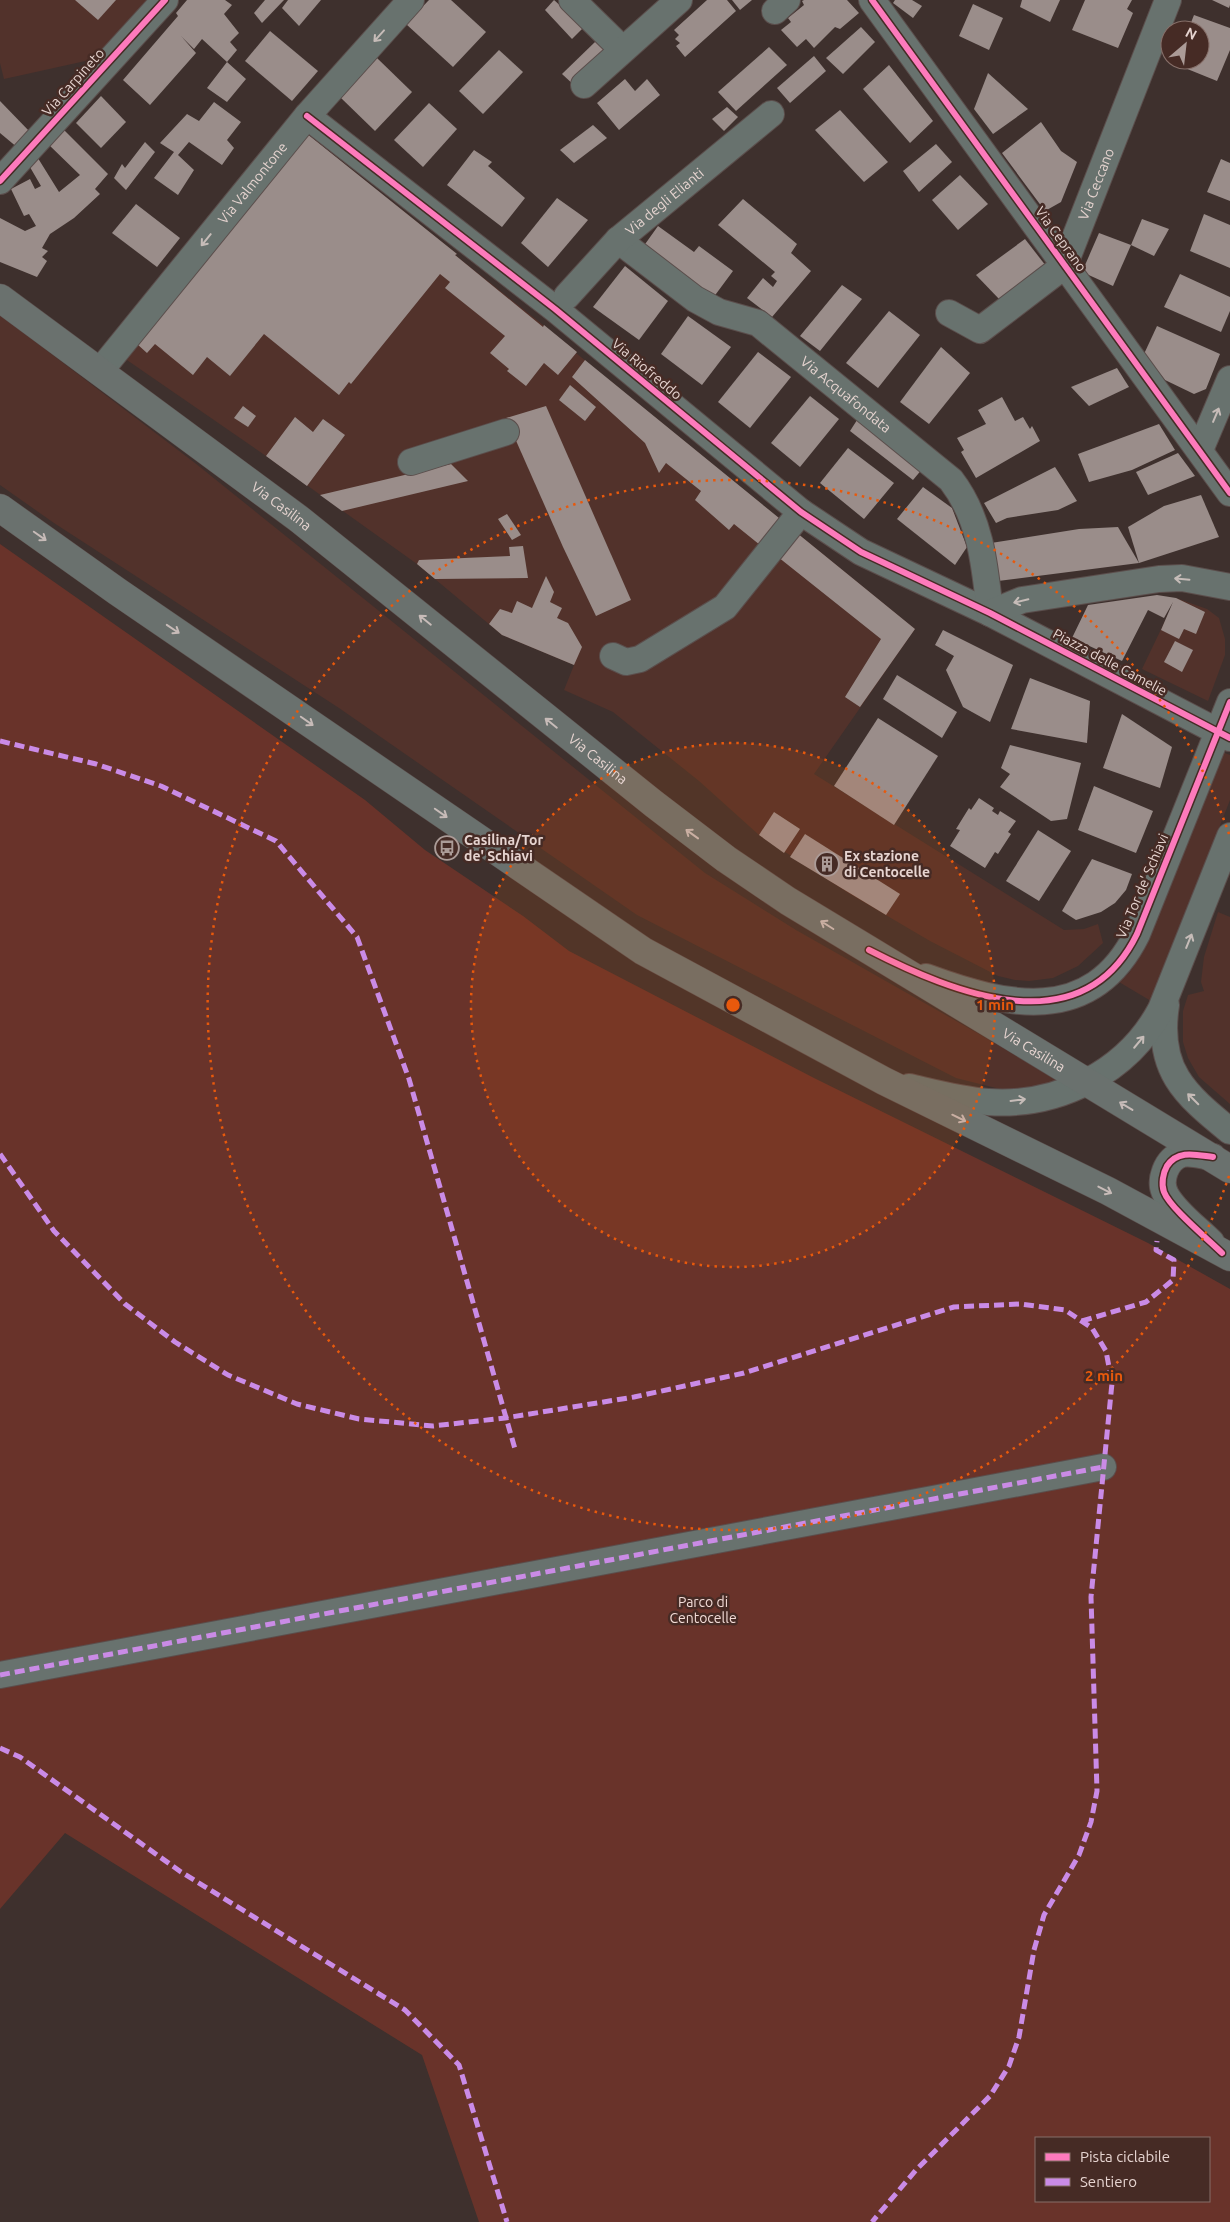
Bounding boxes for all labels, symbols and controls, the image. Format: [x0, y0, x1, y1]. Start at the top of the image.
north arrow [1160, 20, 1210, 70]
text: N [1183, 24, 1199, 43]
one-way arrow [373, 30, 385, 43]
street label: Via Carpineto [39, 45, 107, 119]
street label: Via Valmontone [215, 139, 290, 227]
street label: Via Ceccano [1075, 146, 1117, 222]
street label: Via degli Elianti [622, 165, 707, 239]
street label: Via Ceprano [1032, 203, 1090, 275]
one-way arrow [200, 233, 211, 246]
street label: Via Riofreddo [609, 335, 685, 403]
street label: Via Acquafondata [797, 353, 894, 436]
one-way arrow [1211, 408, 1221, 423]
street label: Via Casilina [248, 479, 315, 534]
one-way arrow [33, 531, 47, 541]
one-way arrow [1174, 574, 1190, 584]
one-way arrow [1014, 597, 1030, 606]
one-way arrow [419, 614, 432, 625]
one-way arrow [166, 624, 180, 634]
street label: Piazza delle Camelie [1050, 625, 1170, 699]
one-way arrow [300, 716, 314, 726]
one-way arrow [545, 717, 558, 728]
street label: Via Casilina [565, 731, 630, 787]
one-way arrow [433, 808, 447, 818]
one-way arrow [685, 829, 699, 839]
street label: Via Tor de' Schiavi [1113, 831, 1171, 941]
place label: Casilina/Tor de' Schiavi [464, 832, 543, 864]
bus stop icon: Casilina/Tor de' Schiavi [434, 835, 460, 861]
place label: Ex stazione di Centocelle [844, 848, 930, 880]
building icon: Ex stazione di Centocelle [814, 851, 840, 877]
one-way arrow [821, 919, 835, 929]
one-way arrow [1185, 934, 1194, 949]
centre of rings [724, 996, 742, 1014]
text: 1 min [976, 996, 1014, 1013]
street label: Via Casilina [999, 1025, 1068, 1075]
one-way arrow [1133, 1036, 1144, 1049]
one-way arrow [1187, 1093, 1199, 1106]
one-way arrow [1009, 1095, 1025, 1105]
one-way arrow [1119, 1100, 1133, 1110]
one-way arrow [951, 1114, 966, 1123]
one-way arrow [1097, 1185, 1112, 1195]
text: 2 min [1085, 1367, 1123, 1384]
park label: Parco di Centocelle [669, 1594, 737, 1626]
legend [1035, 2137, 1210, 2202]
text: Pista ciclabile [1080, 2148, 1170, 2165]
text: Sentiero [1080, 2173, 1137, 2190]

